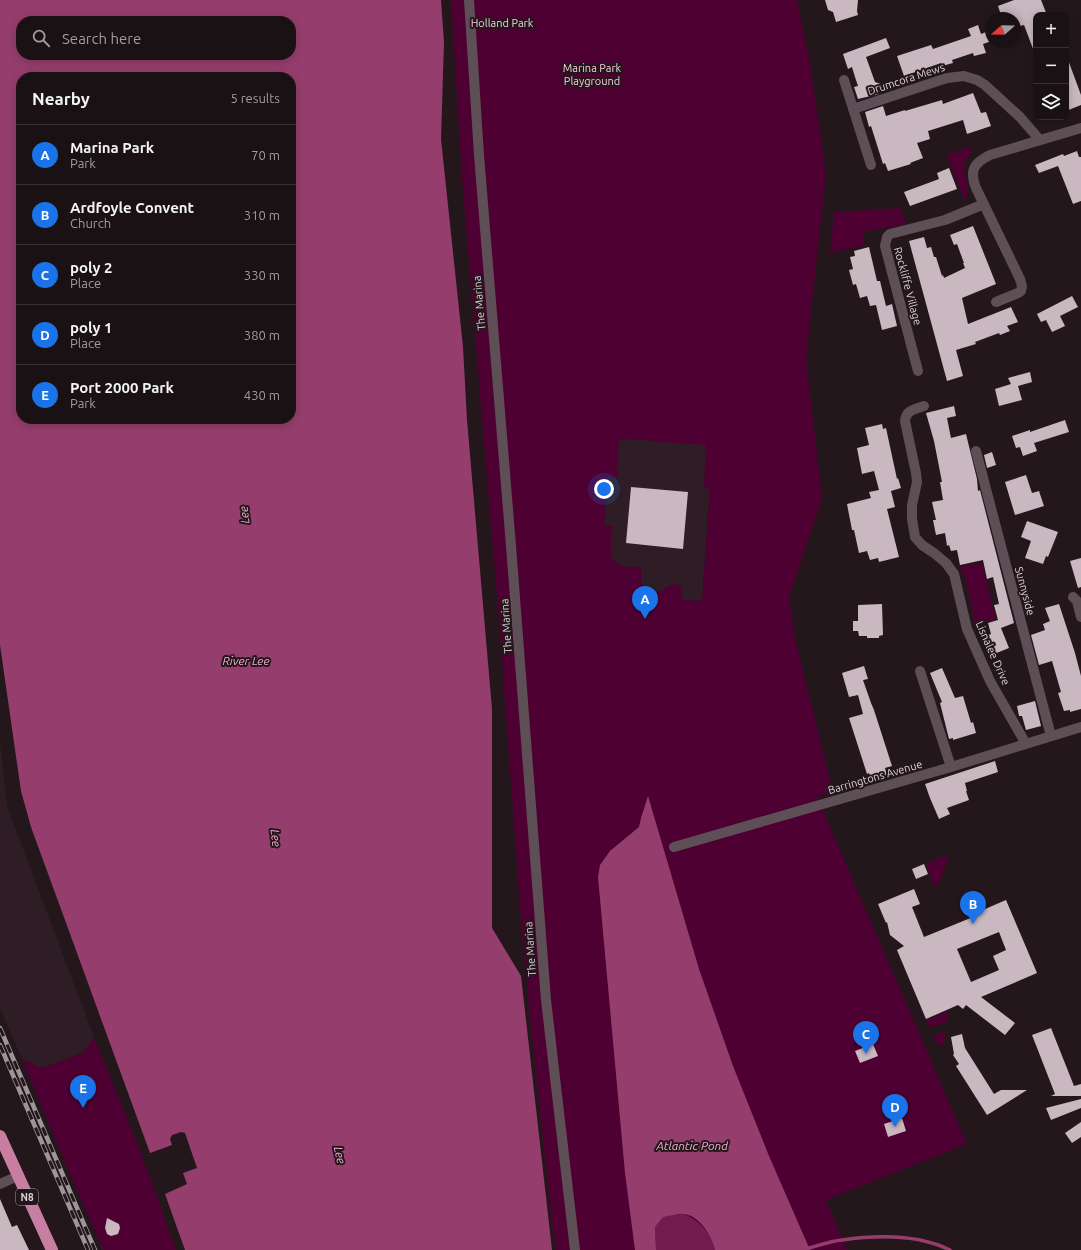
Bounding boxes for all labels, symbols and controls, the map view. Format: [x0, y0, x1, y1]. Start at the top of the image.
north arrow [985, 12, 1021, 48]
map controls [1033, 12, 1069, 120]
button: + [1033, 12, 1069, 48]
search box [16, 16, 296, 60]
park label: Holland Park [471, 17, 534, 29]
icon: search [30, 27, 52, 49]
text: Search here [62, 30, 141, 47]
button: − [1033, 48, 1069, 84]
street label: Drumcora Mews [866, 61, 946, 97]
park label: Marina Park Playground [563, 62, 622, 87]
button: layers [1033, 84, 1069, 120]
text: Nearby [32, 89, 90, 108]
text: 5 results [230, 91, 280, 105]
text: Marina Park [70, 139, 154, 156]
text: A [40, 148, 50, 162]
text: 70 m [251, 148, 280, 162]
text: Park [70, 156, 96, 170]
text: Ardfoyle Convent [70, 199, 194, 216]
text: B [41, 208, 49, 222]
text: 310 m [244, 208, 280, 222]
text: Church [70, 216, 111, 230]
street label: Rockliffe Village [892, 246, 924, 326]
text: poly 2 [70, 259, 112, 276]
text: C [41, 268, 49, 282]
text: 330 m [244, 268, 280, 282]
street label: The Marina [471, 275, 487, 331]
text: Place [70, 276, 101, 290]
text: poly 1 [70, 319, 112, 336]
text: D [40, 328, 50, 342]
text: 380 m [244, 328, 280, 342]
text: Place [70, 336, 101, 350]
text: Port 2000 Park [70, 379, 174, 396]
text: E [41, 388, 49, 402]
text: 430 m [244, 388, 280, 402]
text: Park [70, 396, 96, 410]
your location [594, 479, 614, 499]
water label: Lee [237, 506, 251, 524]
street label: Sunnyside [1013, 565, 1037, 617]
pin: A [632, 586, 658, 619]
street label: The Marina [498, 598, 514, 654]
street label: Lisnalee Drive [974, 619, 1012, 687]
water label: River Lee [223, 654, 269, 667]
street label: Barringtons Avenue [826, 758, 924, 796]
water label: Lee [268, 829, 284, 847]
pin: B [960, 891, 986, 924]
street label: The Marina [522, 921, 538, 977]
pin: C [853, 1021, 879, 1054]
pin: E [70, 1075, 96, 1108]
pin: D [882, 1094, 908, 1127]
water label: Atlantic Pond [655, 1139, 728, 1152]
water label: Lee [332, 1145, 348, 1165]
road number: N8 [16, 1189, 38, 1205]

